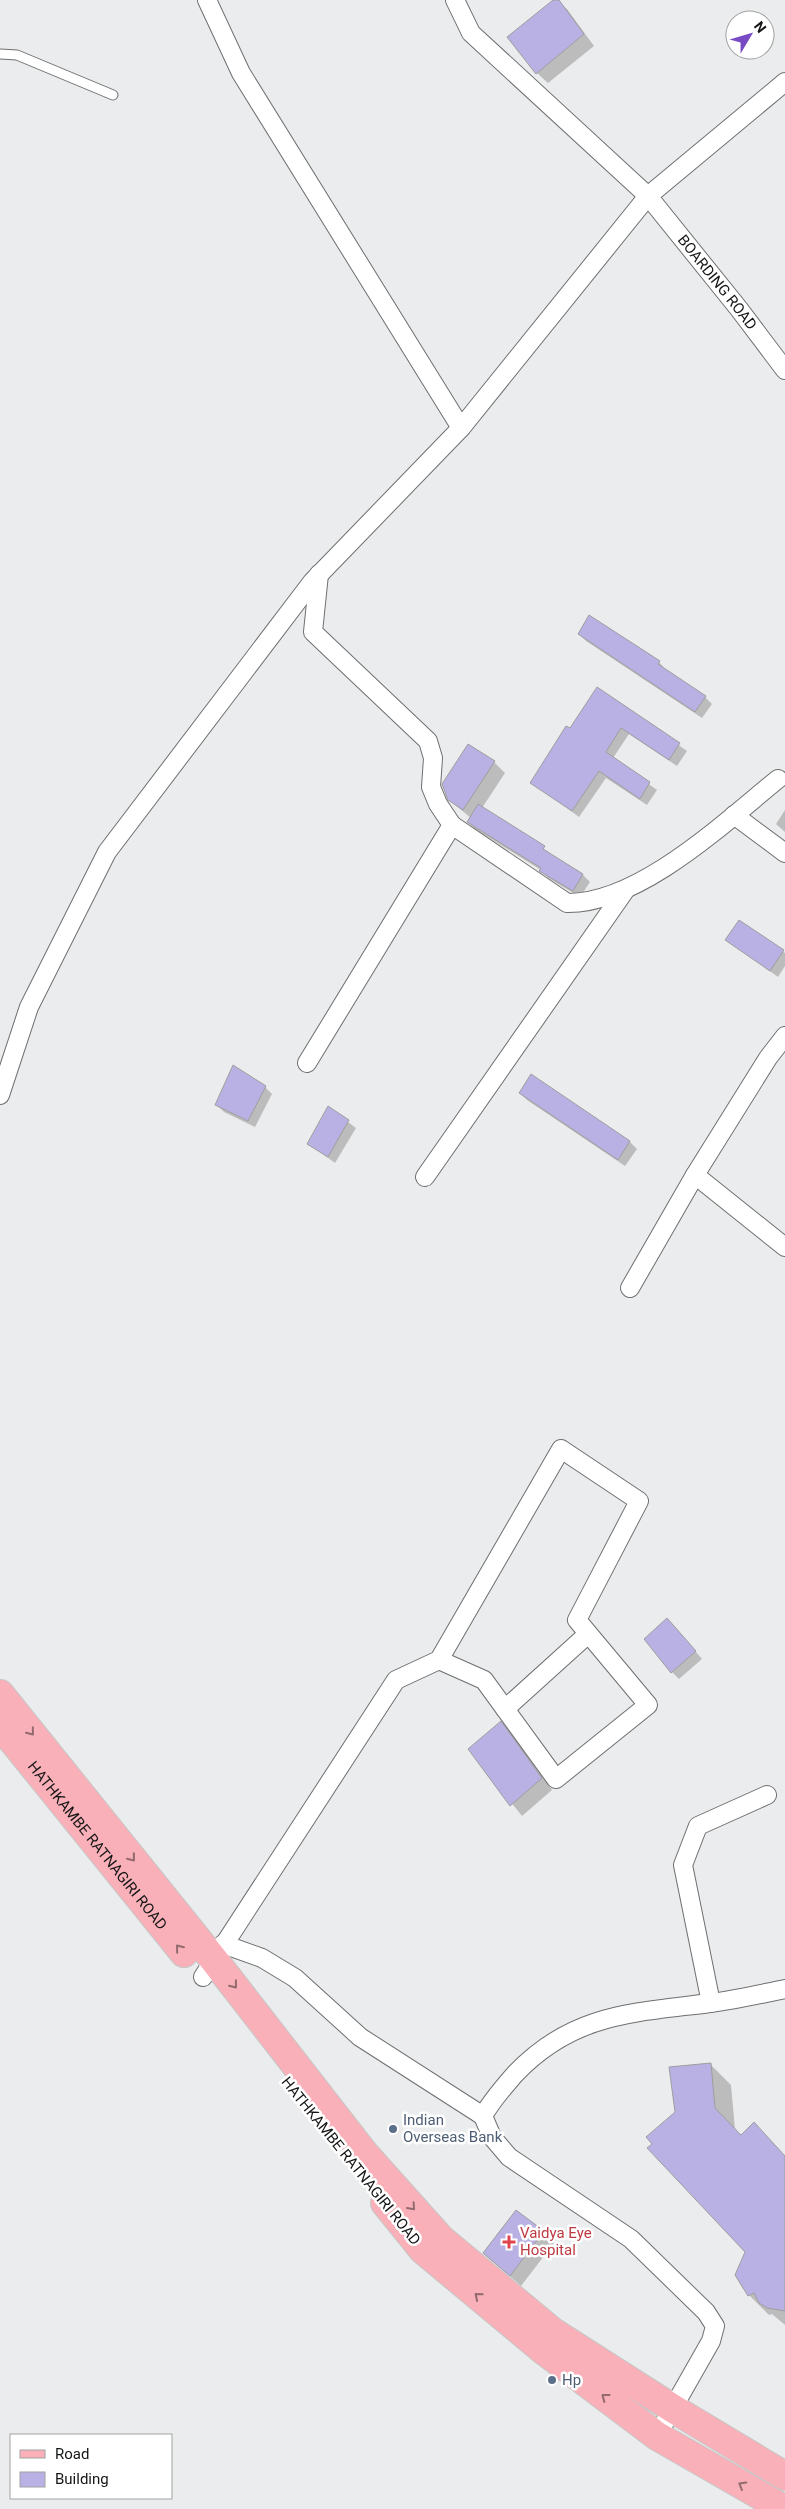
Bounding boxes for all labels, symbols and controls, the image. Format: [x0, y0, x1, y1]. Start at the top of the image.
north arrow [725, 10, 775, 60]
text: N [751, 18, 770, 36]
street label: BOARDING ROAD [674, 231, 760, 333]
one-way arrow [25, 1726, 33, 1735]
street label: HATHKAMBE RATNAGIRI ROAD [24, 1758, 171, 1934]
one-way arrow [127, 1853, 136, 1862]
one-way arrow [177, 1945, 185, 1954]
one-way arrow [228, 1980, 237, 1989]
street label: HATHKAMBE RATNAGIRI ROAD [278, 2073, 424, 2249]
place label: Indian Overseas Bank [403, 2111, 503, 2146]
marker: Indian Overseas Bank [387, 2123, 399, 2135]
one-way arrow [407, 2202, 416, 2211]
place label: Vaidya Eye Hospital [520, 2224, 592, 2259]
marker: Vaidya Eye Hospital [502, 2235, 516, 2249]
one-way arrow [475, 2293, 484, 2302]
place label: Hp [562, 2371, 581, 2389]
marker: Hp [546, 2374, 558, 2386]
one-way arrow [601, 2394, 611, 2403]
legend [10, 2434, 172, 2499]
text: Road [55, 2445, 89, 2463]
text: Building [55, 2470, 109, 2488]
one-way arrow [738, 2481, 747, 2491]

